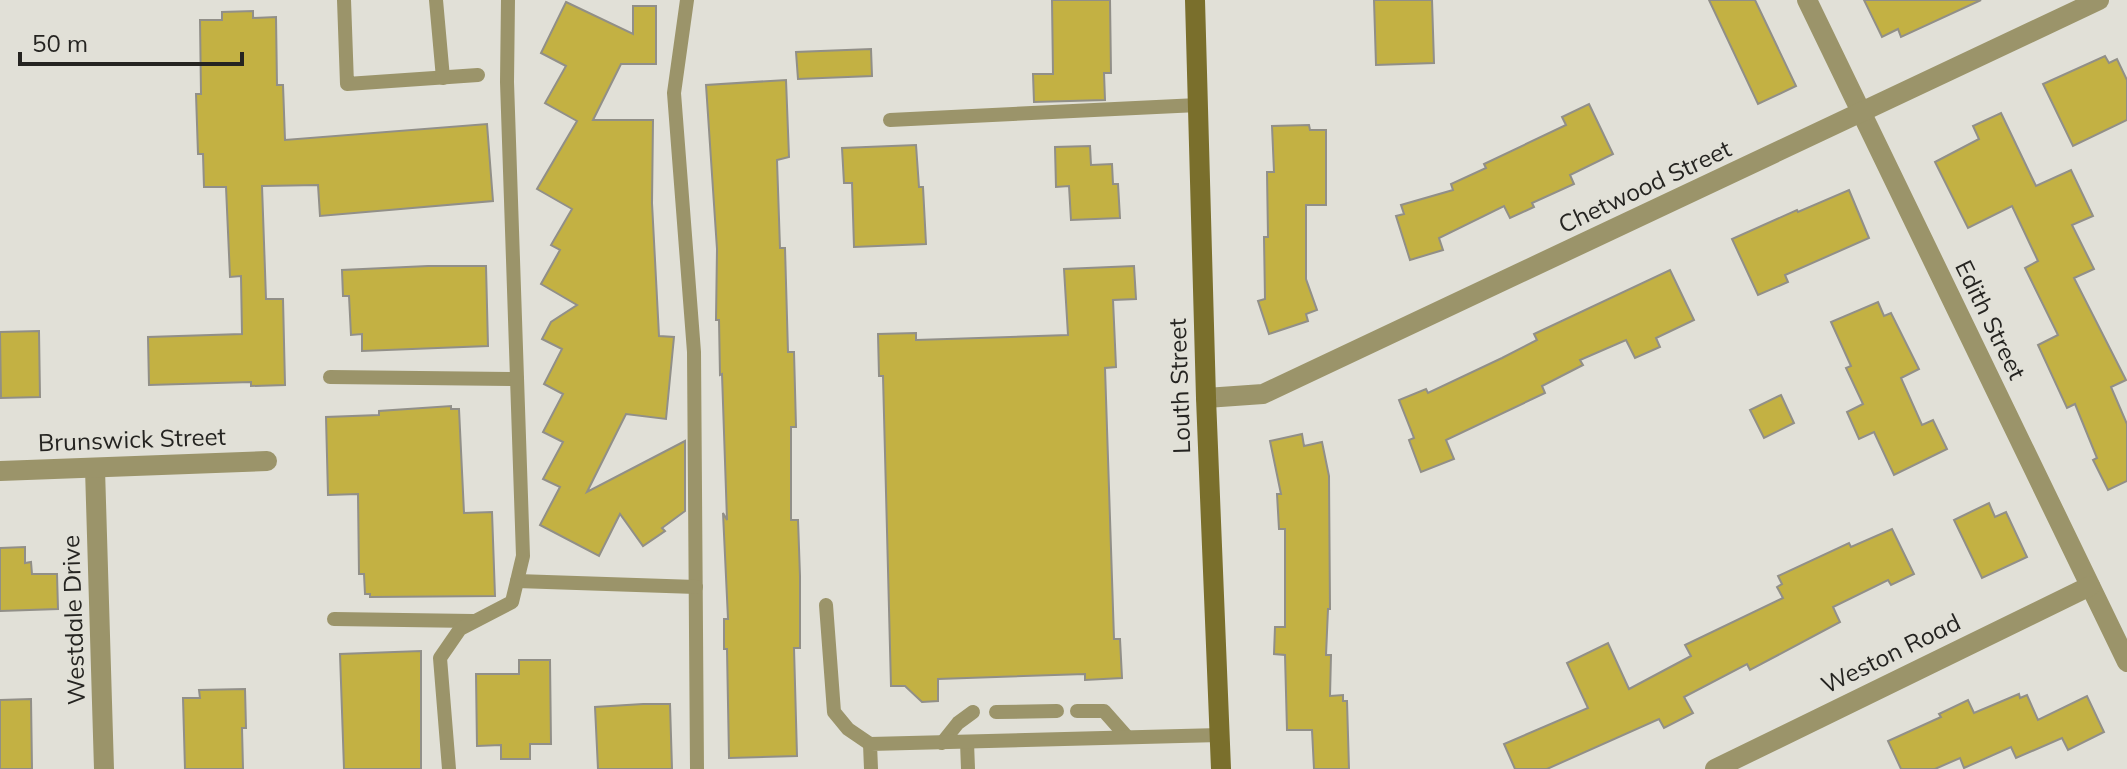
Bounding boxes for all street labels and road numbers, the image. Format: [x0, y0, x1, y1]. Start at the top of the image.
street label: Chetwood Street [1553, 133, 1736, 239]
street label: Edith Street [1949, 255, 2033, 384]
street label: Louth Street [1162, 318, 1196, 454]
street label: Brunswick Street [37, 421, 226, 457]
street label: Westdale Drive [55, 534, 91, 706]
street label: Weston Road [1816, 606, 1965, 700]

